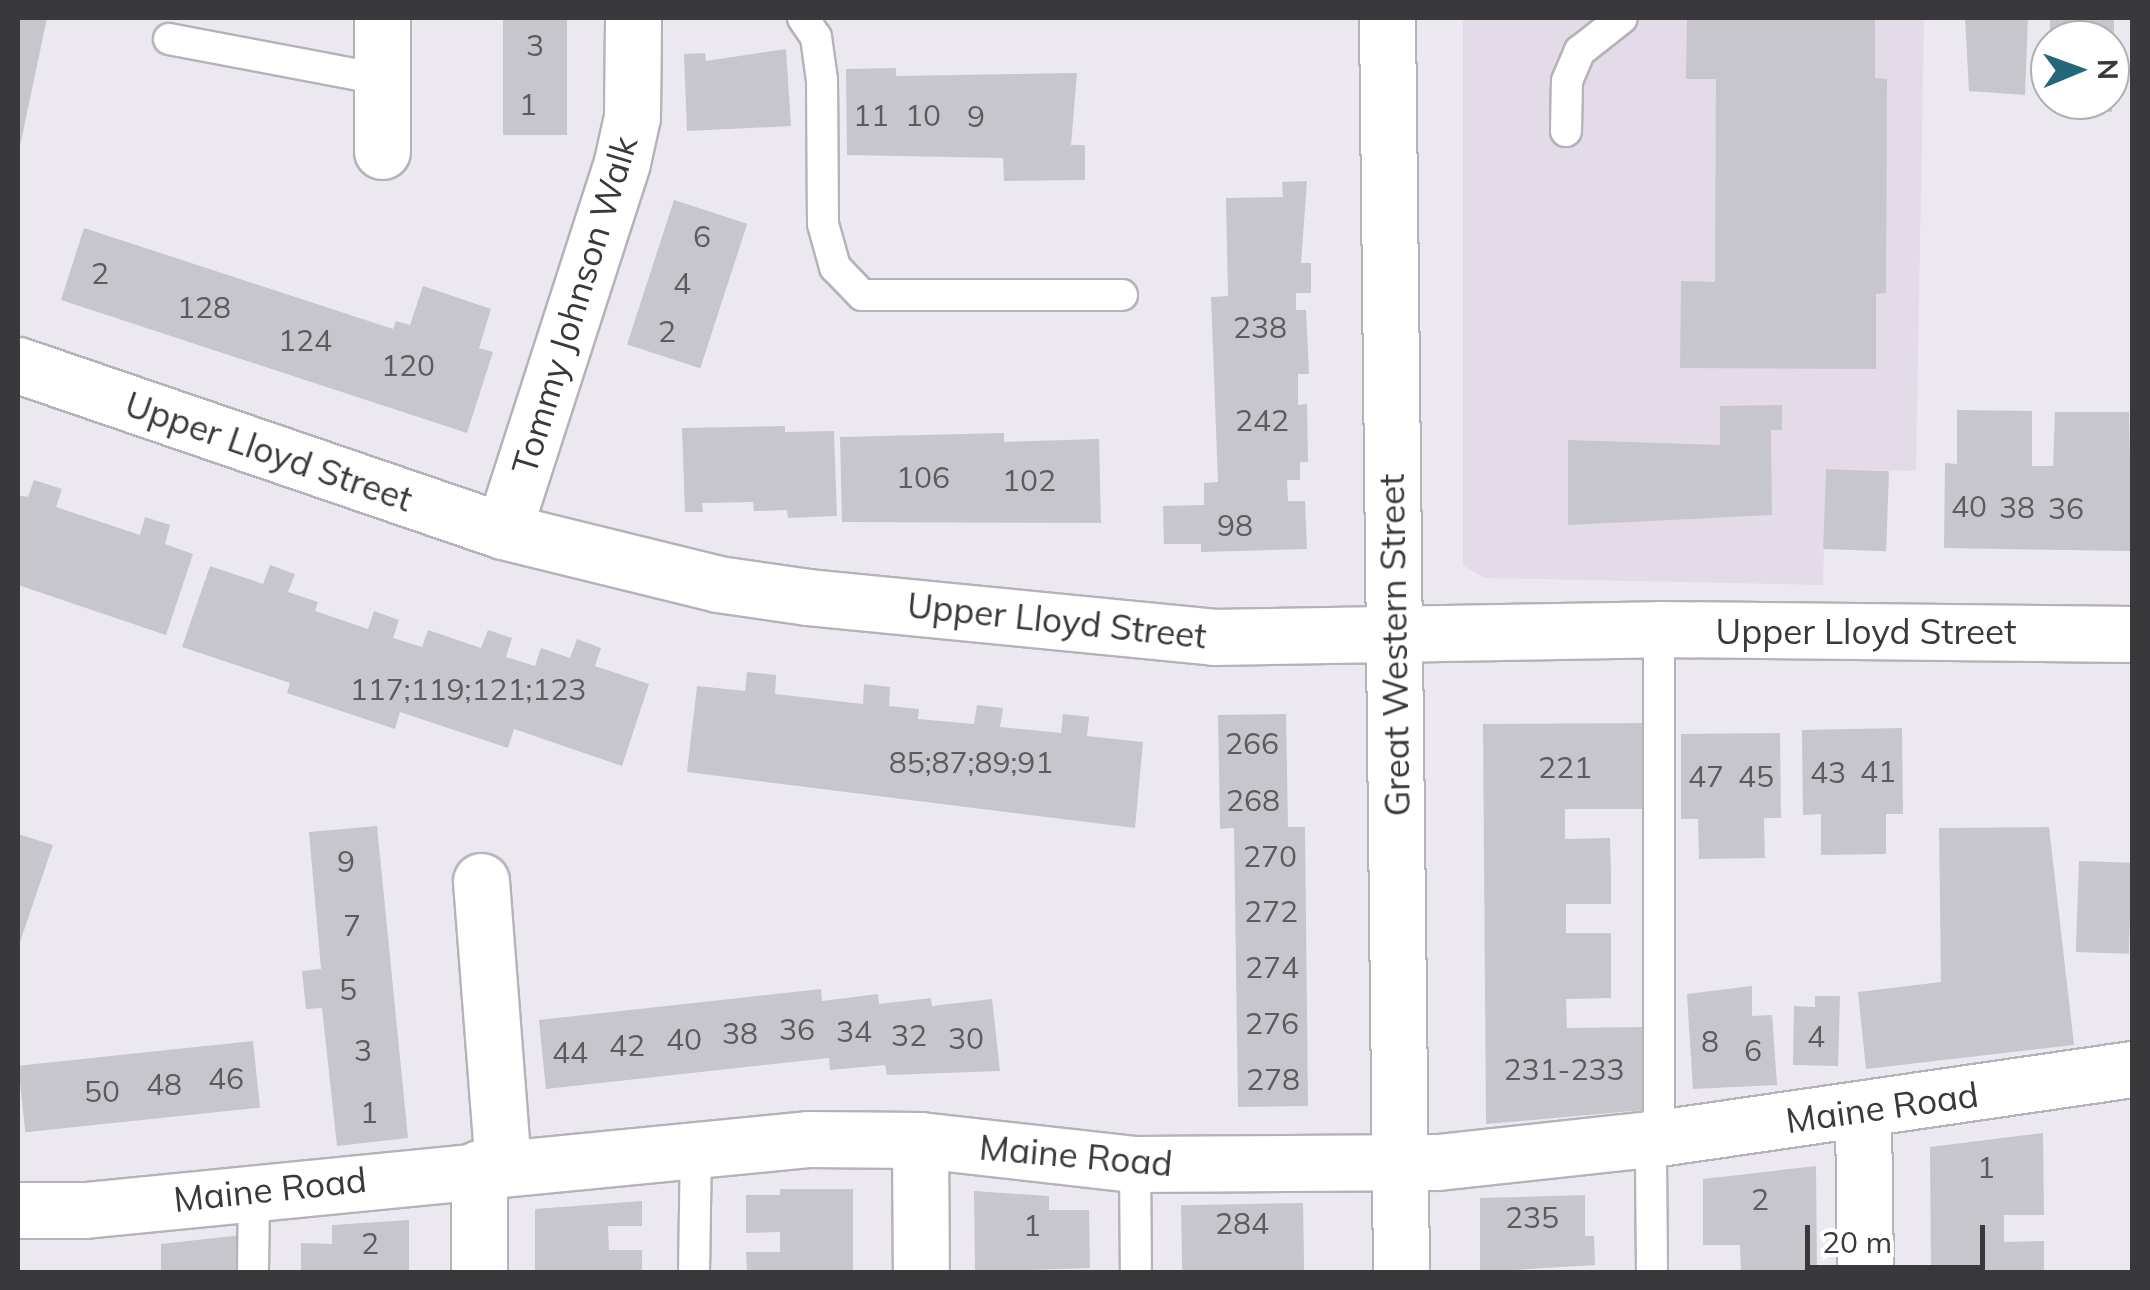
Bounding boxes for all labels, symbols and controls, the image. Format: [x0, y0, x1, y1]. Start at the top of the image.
north arrow [2030, 20, 2130, 120]
house number: 3 [526, 27, 544, 63]
text: N [2091, 59, 2126, 80]
house number: 1 [519, 86, 537, 122]
house number: 11 [853, 97, 889, 133]
house number: 10 [905, 97, 941, 133]
house number: 9 [967, 98, 985, 134]
street label: Tommy Johnson Walk [503, 131, 645, 479]
house number: 6 [693, 218, 711, 254]
house number: 2 [91, 255, 109, 291]
house number: 4 [673, 265, 691, 301]
house number: 128 [177, 289, 231, 325]
house number: 238 [1233, 309, 1287, 345]
house number: 2 [658, 313, 676, 349]
house number: 124 [278, 322, 332, 358]
house number: 120 [381, 347, 435, 383]
street label: Upper Lloyd Street [120, 382, 418, 520]
house number: 242 [1235, 402, 1289, 438]
house number: 106 [896, 459, 950, 495]
house number: 102 [1002, 462, 1056, 498]
street label: Great Western Street [1370, 473, 1418, 817]
house number: 40 [1951, 488, 1987, 524]
house number: 38 [1999, 489, 2035, 525]
house number: 36 [2048, 490, 2084, 526]
house number: 98 [1217, 507, 1253, 543]
street label: Upper Lloyd Street [905, 583, 1209, 657]
street label: Upper Lloyd Street [1716, 610, 2016, 652]
house number: 117;119;121;123 [350, 671, 586, 707]
house number: 266 [1225, 725, 1279, 761]
house number: 85;87;89;91 [889, 744, 1053, 780]
house number: 221 [1538, 749, 1592, 785]
house number: 41 [1860, 753, 1896, 789]
house number: 43 [1810, 754, 1846, 790]
house number: 47 [1688, 758, 1724, 794]
house number: 45 [1738, 758, 1774, 794]
house number: 268 [1226, 782, 1280, 818]
house number: 270 [1243, 838, 1297, 874]
house number: 9 [337, 843, 355, 879]
house number: 272 [1244, 893, 1298, 929]
house number: 7 [343, 907, 361, 943]
house number: 274 [1245, 949, 1299, 985]
house number: 5 [339, 971, 357, 1007]
house number: 276 [1245, 1005, 1299, 1041]
house number: 36 [779, 1011, 815, 1047]
house number: 34 [836, 1013, 872, 1049]
house number: 38 [722, 1015, 758, 1051]
house number: 32 [891, 1017, 927, 1053]
house number: 4 [1807, 1018, 1825, 1054]
house number: 30 [948, 1020, 984, 1056]
house number: 40 [666, 1021, 702, 1057]
house number: 8 [1701, 1023, 1719, 1059]
house number: 42 [609, 1027, 645, 1063]
house number: 3 [354, 1032, 372, 1068]
house number: 6 [1744, 1032, 1762, 1068]
house number: 44 [552, 1034, 588, 1070]
house number: 231-233 [1504, 1051, 1624, 1087]
house number: 46 [208, 1060, 244, 1096]
house number: 278 [1246, 1061, 1300, 1097]
house number: 48 [146, 1066, 182, 1102]
house number: 50 [84, 1073, 120, 1109]
street label: Maine Road [1783, 1073, 1981, 1141]
house number: 1 [360, 1094, 378, 1130]
street label: Maine Road [978, 1126, 1174, 1184]
house number: 1 [1977, 1149, 1995, 1185]
street label: Maine Road [171, 1158, 369, 1220]
house number: 2 [1751, 1181, 1769, 1217]
house number: 235 [1505, 1199, 1559, 1235]
house number: 284 [1215, 1205, 1269, 1241]
scale bar [1810, 1205, 1990, 1267]
house number: 1 [1023, 1207, 1041, 1243]
text: 20 m [1822, 1223, 1892, 1261]
house number: 2 [361, 1225, 379, 1261]

